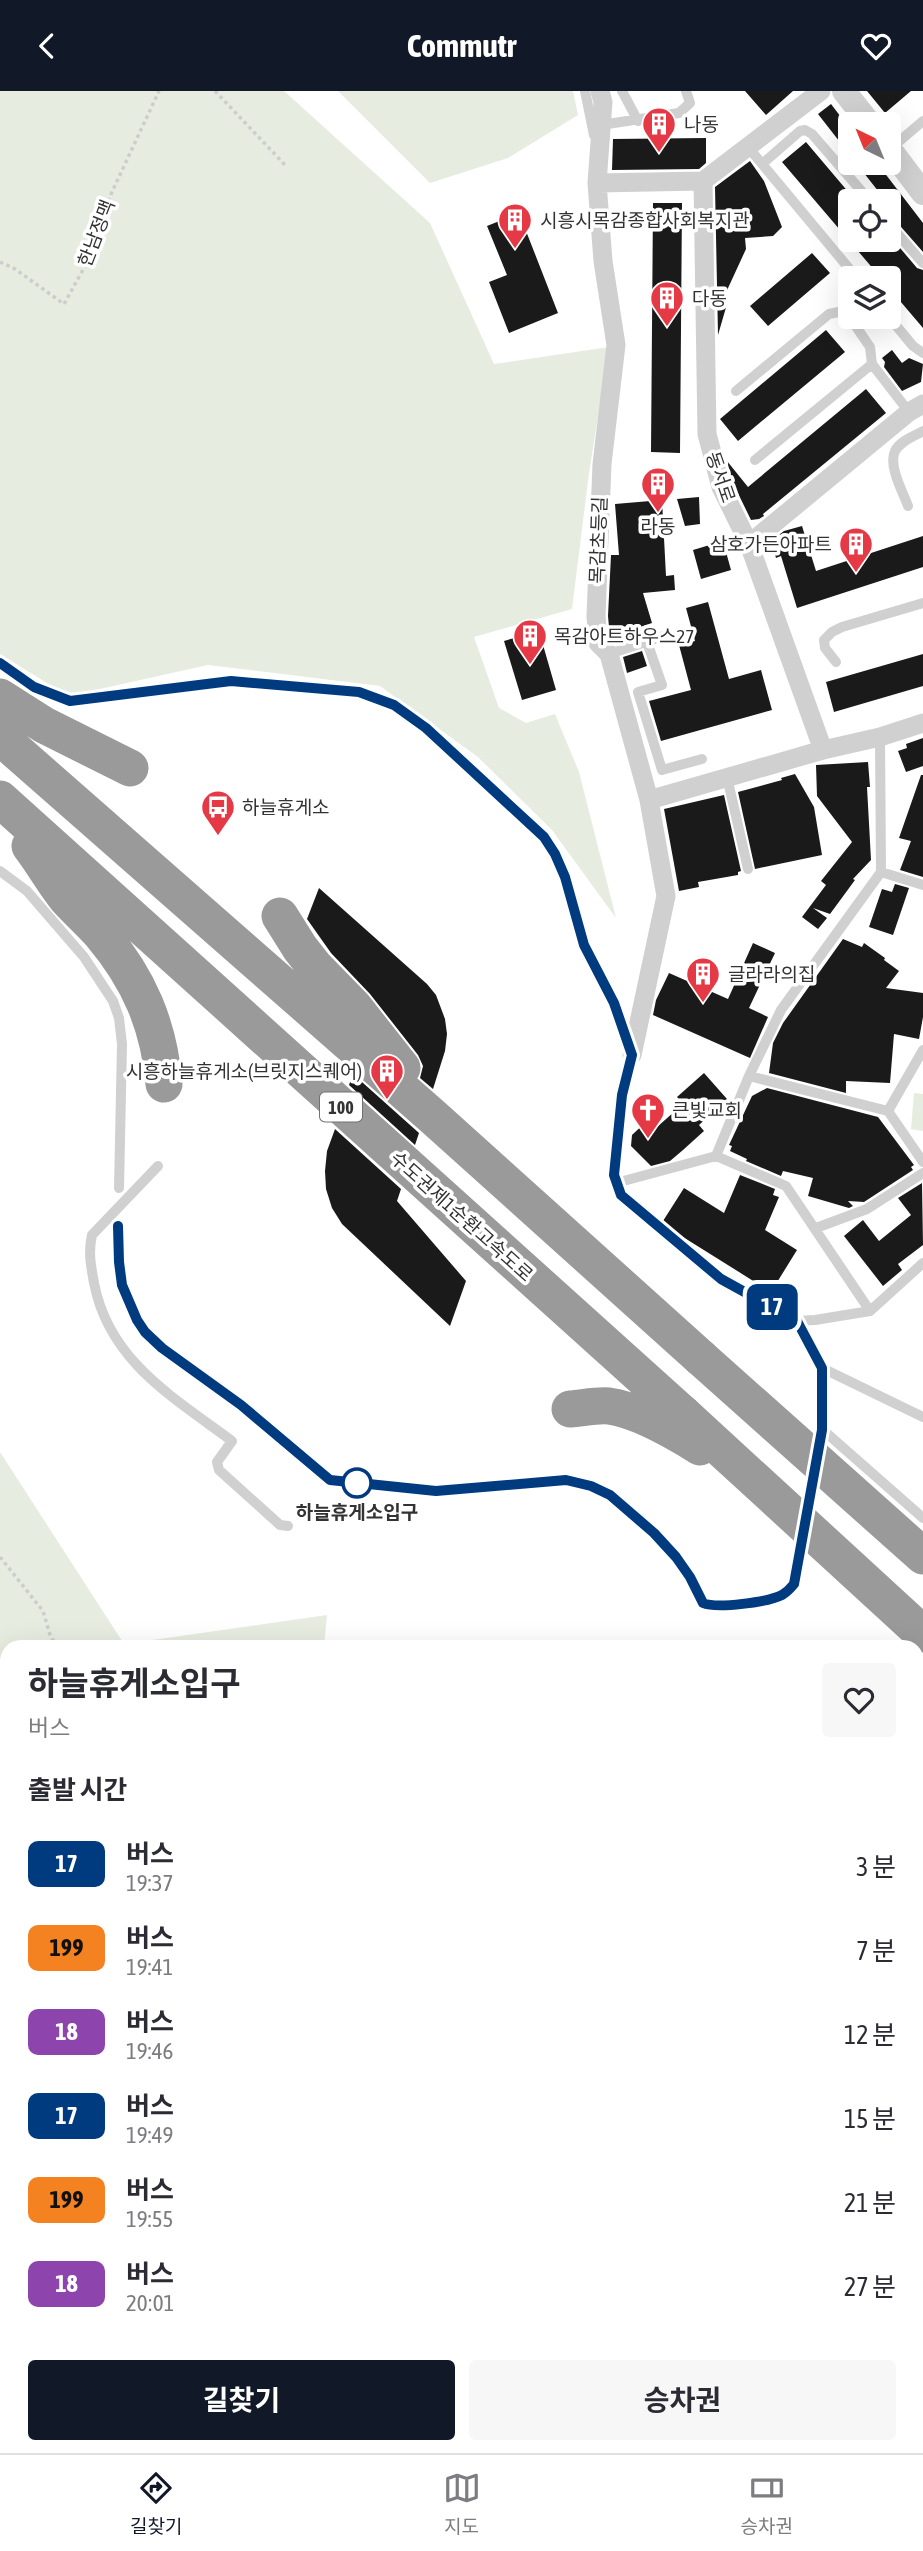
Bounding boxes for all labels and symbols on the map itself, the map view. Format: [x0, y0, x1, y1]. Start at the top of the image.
building icon: 나동 [640, 105, 678, 154]
north arrow [838, 112, 901, 175]
place label: 나동 [684, 113, 719, 135]
street label: 한남정맥 [73, 196, 119, 270]
building icon: 시흥시목감종합사회복지관 [496, 201, 534, 250]
place label: 시흥시목감종합사회복지관 [540, 209, 750, 231]
building icon: 다동 [648, 279, 686, 328]
place label: 다동 [692, 287, 727, 309]
street label: 동서로 [702, 449, 740, 505]
building icon: 라동 [639, 465, 677, 514]
street label: 목감초등길 [585, 496, 611, 584]
place label: 라동 [641, 515, 675, 537]
building icon: 삼호가든아파트 [837, 525, 875, 574]
place label: 삼호가든아파트 [710, 533, 832, 555]
building icon: 목감아트하우스27 [511, 617, 549, 666]
place label: 목감아트하우스27 [554, 625, 694, 647]
bus stop icon: 하늘휴게소 [199, 788, 237, 837]
place label: 하늘휴게소 [242, 796, 329, 818]
building icon: 글라라의집 [684, 955, 722, 1004]
place label: 글라라의집 [728, 963, 815, 985]
building icon: 시흥하늘휴게소(브릿지스퀘어) [368, 1052, 406, 1101]
place label: 시흥하늘휴게소(브릿지스퀘어) [126, 1060, 362, 1082]
church icon: 큰빛교회 [629, 1091, 667, 1140]
road number: 100 [320, 1092, 362, 1121]
place label: 큰빛교회 [672, 1099, 742, 1121]
street label: 수도권제1순환고속도로 [386, 1146, 538, 1286]
line badge: 17 [740, 1284, 804, 1330]
marker: 하늘휴게소입구 [342, 1468, 372, 1498]
place label: 하늘휴게소입구 [296, 1501, 418, 1523]

